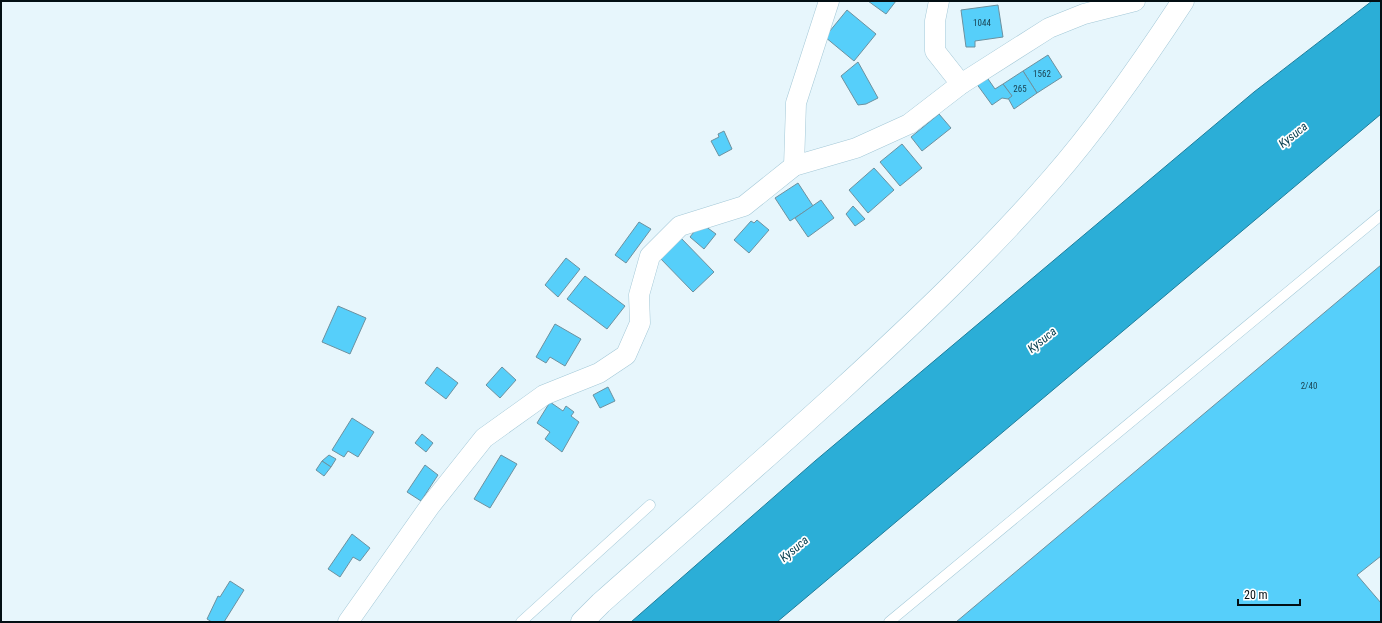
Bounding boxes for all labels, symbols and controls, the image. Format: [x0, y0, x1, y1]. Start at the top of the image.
house number: 1044 [973, 18, 991, 28]
house number: 1562 [1033, 69, 1051, 79]
house number: 265 [1013, 84, 1027, 94]
water label: Kysuca [1276, 119, 1310, 151]
water label: Kysuca [1025, 324, 1059, 356]
house number: 2/40 [1301, 381, 1317, 391]
water label: Kysuca [777, 533, 811, 565]
scale bar [1238, 581, 1300, 607]
text: 20 m [1244, 588, 1268, 602]

